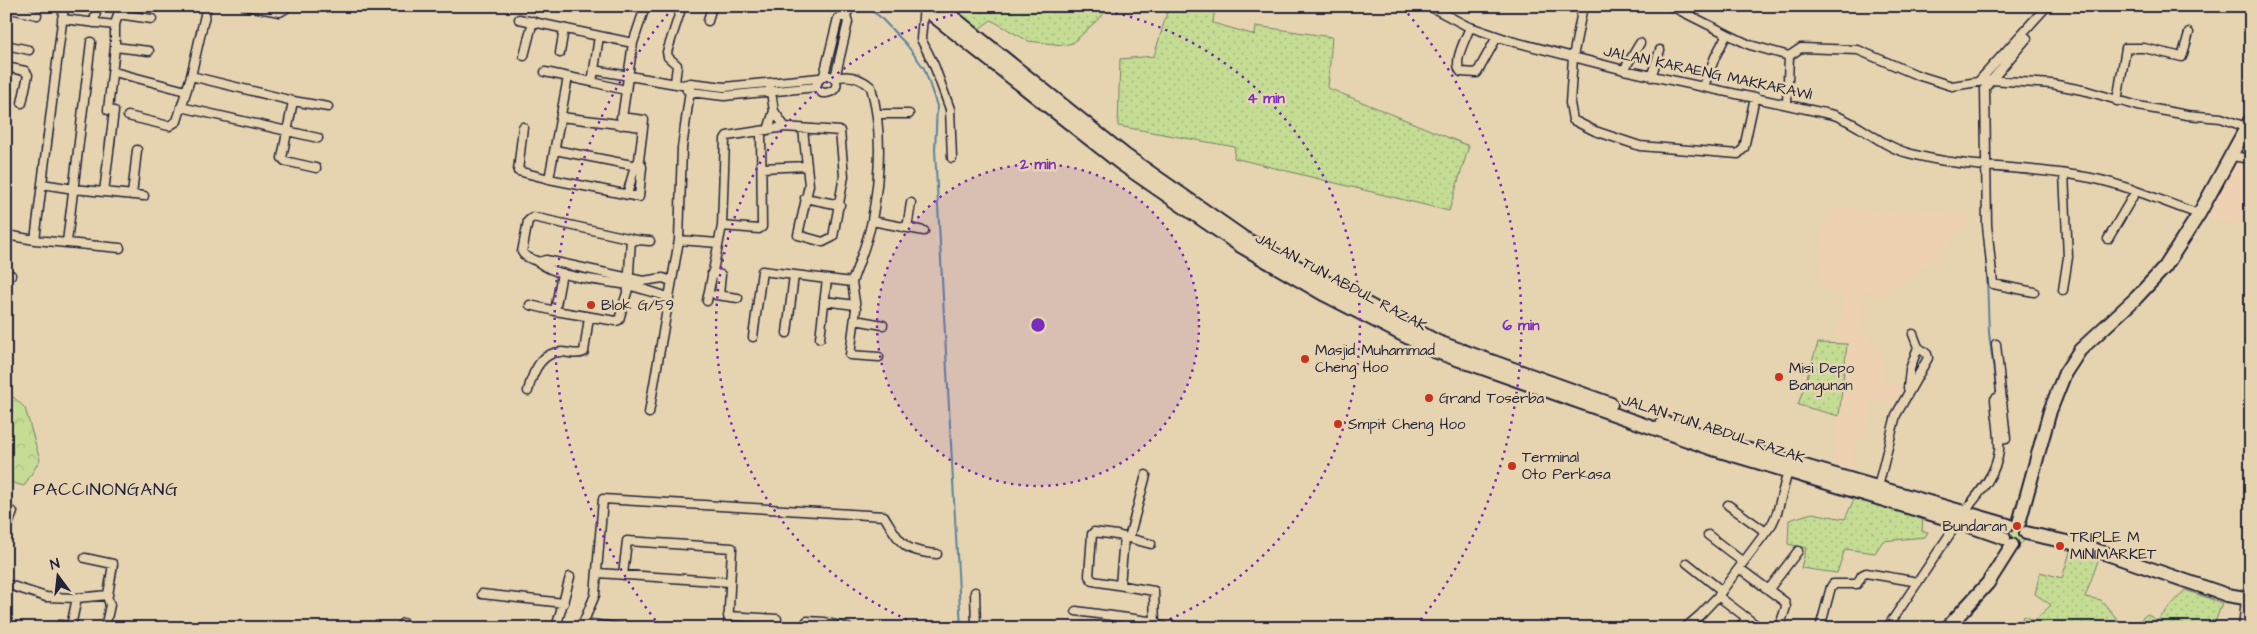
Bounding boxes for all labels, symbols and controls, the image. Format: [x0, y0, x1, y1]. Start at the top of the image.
street label: JALAN KARAENG MAKKARAWI [1602, 41, 1814, 105]
text: 4 min [1247, 88, 1285, 109]
text: 2 min [1019, 154, 1057, 175]
street label: JALAN TUN ABDUL RAZAK [1251, 228, 1431, 336]
place label: Blok G/59 [601, 295, 674, 316]
marker: Blok G/59 [585, 299, 597, 311]
text: 6 min [1503, 315, 1540, 336]
centre of rings [1029, 316, 1047, 334]
place label: Masjid Muhammad Cheng Hoo [1315, 340, 1435, 379]
marker: Masjid Muhammad Cheng Hoo [1299, 353, 1311, 365]
place label: Misi Depo Bangunan [1789, 358, 1855, 397]
marker: Misi Depo Bangunan [1773, 371, 1785, 383]
place label: Grand Toserba [1439, 388, 1545, 409]
street label: JALAN TUN ABDUL RAZAK [1619, 389, 1807, 469]
marker: Grand Toserba [1423, 392, 1435, 404]
place label: Smpit Cheng Hoo [1348, 414, 1466, 436]
marker: Smpit Cheng Hoo [1332, 418, 1344, 430]
place label: Terminal Oto Perkasa [1522, 447, 1611, 485]
marker: Terminal Oto Perkasa [1506, 460, 1518, 472]
district label: PACCINONGANG [33, 477, 179, 502]
place label: Bundaran [1942, 516, 2007, 537]
marker: Bundaran [2011, 520, 2023, 532]
place label: TRIPLE M MINIMARKET [2070, 527, 2157, 565]
marker: TRIPLE M MINIMARKET [2054, 540, 2066, 552]
north arrow [32, 552, 82, 602]
text: N [48, 554, 62, 575]

